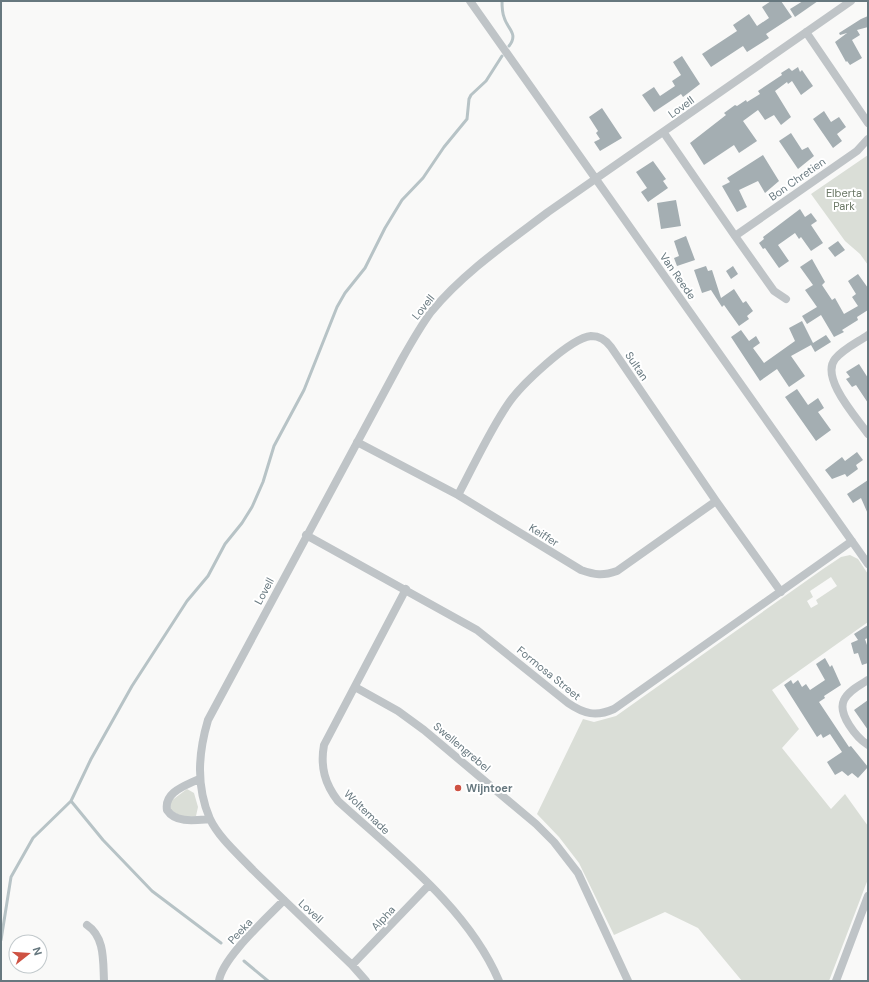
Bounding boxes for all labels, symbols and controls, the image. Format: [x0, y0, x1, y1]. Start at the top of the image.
street label: Lovell [665, 93, 697, 121]
street label: Bon Chretien [766, 154, 828, 204]
park label: Elberta Park [826, 186, 862, 213]
street label: Van Reede [657, 250, 699, 302]
street label: Lovell [409, 292, 437, 322]
street label: Sultan [622, 349, 652, 383]
street label: Keiffer [526, 520, 562, 550]
street label: Lovell [251, 575, 277, 607]
street label: Formosa Street [514, 643, 584, 703]
street label: Swellengrebel [431, 719, 493, 775]
place label: Wijntoer [466, 781, 513, 795]
marker: Wijntoer [453, 783, 463, 793]
street label: Woltemade [341, 787, 393, 837]
street label: Lovell [296, 896, 326, 926]
street label: Alpha [368, 903, 398, 933]
street label: Peeka [225, 915, 255, 947]
north arrow [8, 934, 48, 974]
text: N [30, 945, 45, 957]

